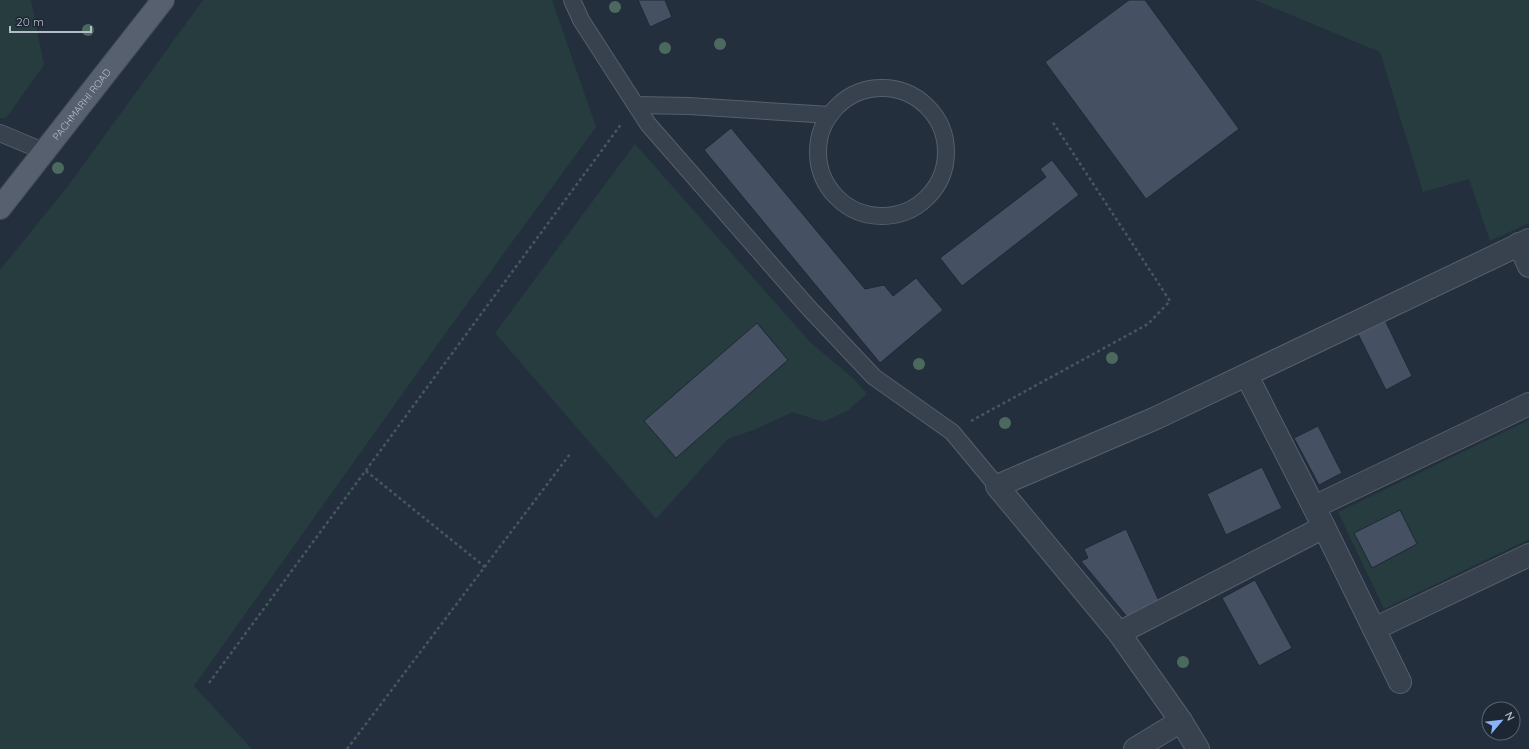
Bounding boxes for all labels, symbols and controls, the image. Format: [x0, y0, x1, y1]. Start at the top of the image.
scale bar [10, 8, 91, 34]
text: 20 m [16, 14, 44, 29]
street label: PACHMARHI ROAD [50, 66, 114, 143]
north arrow [1481, 701, 1521, 741]
text: N [1502, 709, 1518, 723]

